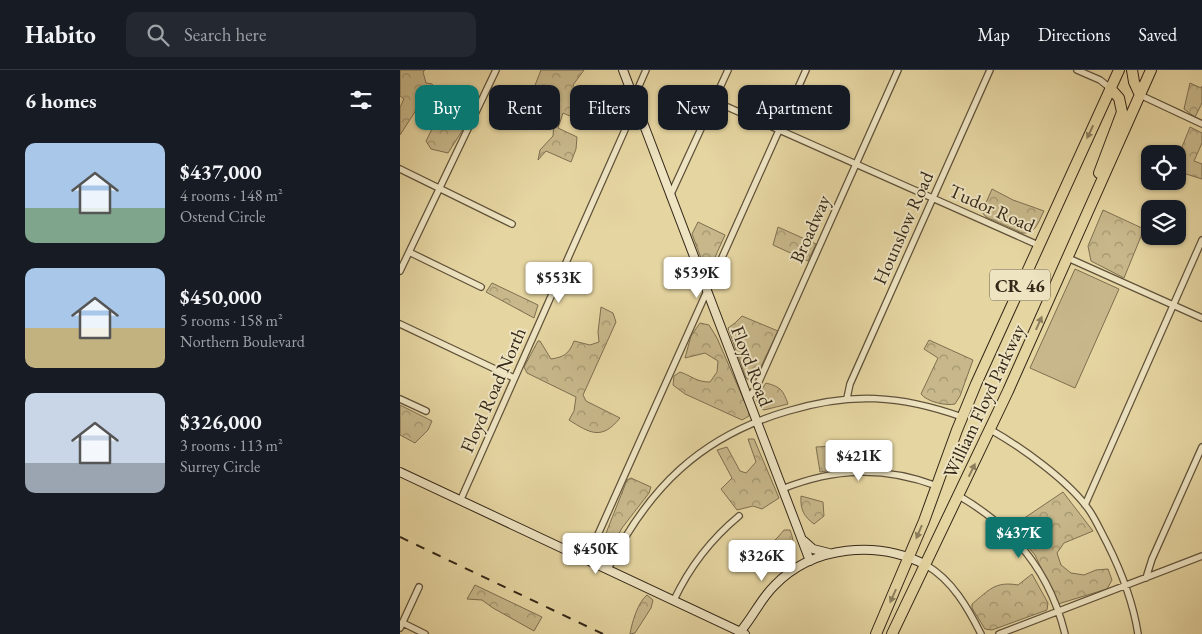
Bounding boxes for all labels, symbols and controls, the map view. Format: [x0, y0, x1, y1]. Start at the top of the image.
search box [126, 12, 476, 57]
text: Habito [25, 19, 96, 50]
icon: search [144, 21, 172, 49]
text: Search here [184, 22, 266, 47]
text: Map [978, 23, 1010, 46]
text: Directions [1038, 23, 1110, 46]
text: Saved [1138, 23, 1177, 46]
chip: Buy [415, 85, 479, 130]
chip: Rent [489, 85, 560, 130]
chip: Filters [570, 85, 648, 130]
chip: New [658, 85, 728, 130]
chip: Apartment [738, 85, 850, 130]
icon: filters [347, 86, 375, 114]
text: 6 homes [25, 87, 97, 114]
one-way arrow [1086, 125, 1094, 139]
map controls [1141, 145, 1186, 245]
button: locate [1141, 145, 1186, 190]
text: $437,000 [180, 158, 262, 185]
icon: home [65, 163, 125, 223]
street label: Hounslow Road [867, 167, 939, 288]
street label: Tudor Road [945, 178, 1039, 238]
text: 4 rooms · 148 m² [180, 185, 283, 206]
street label: Broadway [784, 190, 836, 267]
button: layers [1141, 200, 1186, 245]
text: Ostend Circle [180, 206, 266, 227]
pin: $539K [662, 256, 732, 299]
pin: $553K [524, 262, 594, 304]
text: $539K [675, 262, 719, 283]
text: $553K [537, 267, 581, 288]
road number: CR 46 [990, 270, 1050, 300]
text: $450,000 [180, 283, 262, 310]
icon: home [65, 288, 125, 348]
text: 5 rooms · 158 m² [180, 310, 283, 331]
one-way arrow [1036, 316, 1044, 330]
street label: William Floyd Parkway [937, 319, 1031, 482]
street label: Floyd Road [725, 322, 779, 410]
street label: Floyd Road North [454, 323, 532, 457]
text: Northern Boulevard [180, 331, 305, 352]
text: $326,000 [180, 408, 262, 435]
icon: home [65, 413, 125, 473]
text: 3 rooms · 113 m² [180, 435, 283, 456]
pin: $421K [824, 440, 894, 482]
text: $421K [837, 445, 881, 466]
text: Surrey Circle [180, 456, 260, 477]
one-way arrow [968, 463, 976, 477]
pin: $437K [984, 516, 1054, 559]
text: $437K [997, 522, 1041, 543]
one-way arrow [915, 525, 923, 539]
pin: $450K [561, 532, 631, 575]
text: $450K [574, 538, 618, 559]
pin: $326K [727, 540, 797, 582]
text: $326K [740, 545, 784, 566]
one-way arrow [888, 589, 896, 603]

